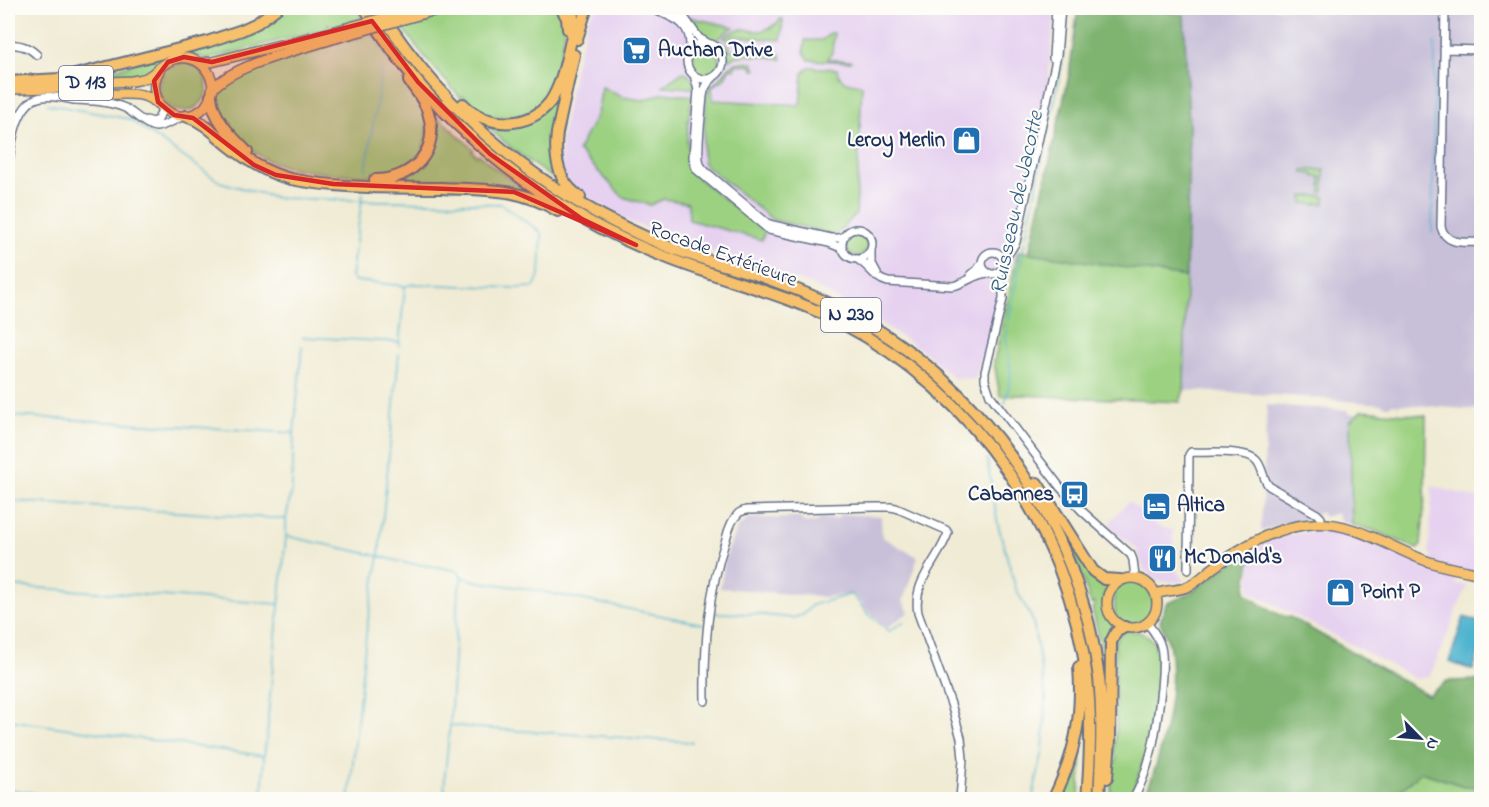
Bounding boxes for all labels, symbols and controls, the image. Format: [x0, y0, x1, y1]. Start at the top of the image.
supermarket icon: Auchan Drive [621, 35, 653, 67]
place label: Auchan Drive [658, 36, 774, 66]
road number: D 113 [59, 66, 113, 100]
water label: Ruisseau de Jacotte [983, 107, 1053, 298]
shop icon: Leroy Merlin [950, 125, 982, 157]
place label: Leroy Merlin [847, 126, 945, 158]
street label: Rocade Extérieure [645, 214, 802, 296]
road number: N 230 [821, 298, 881, 332]
bus stop icon: Cabannes [1059, 479, 1091, 511]
place label: Cabannes [968, 480, 1054, 510]
hotel icon: Altica [1140, 490, 1172, 522]
place label: Altica [1177, 491, 1225, 521]
restaurant icon: McDonald's [1147, 542, 1179, 574]
place label: McDonald's [1184, 543, 1283, 573]
shop icon: Point P [1324, 577, 1356, 609]
place label: Point P [1361, 578, 1420, 608]
north arrow [1390, 708, 1450, 768]
text: N [1419, 734, 1445, 754]

